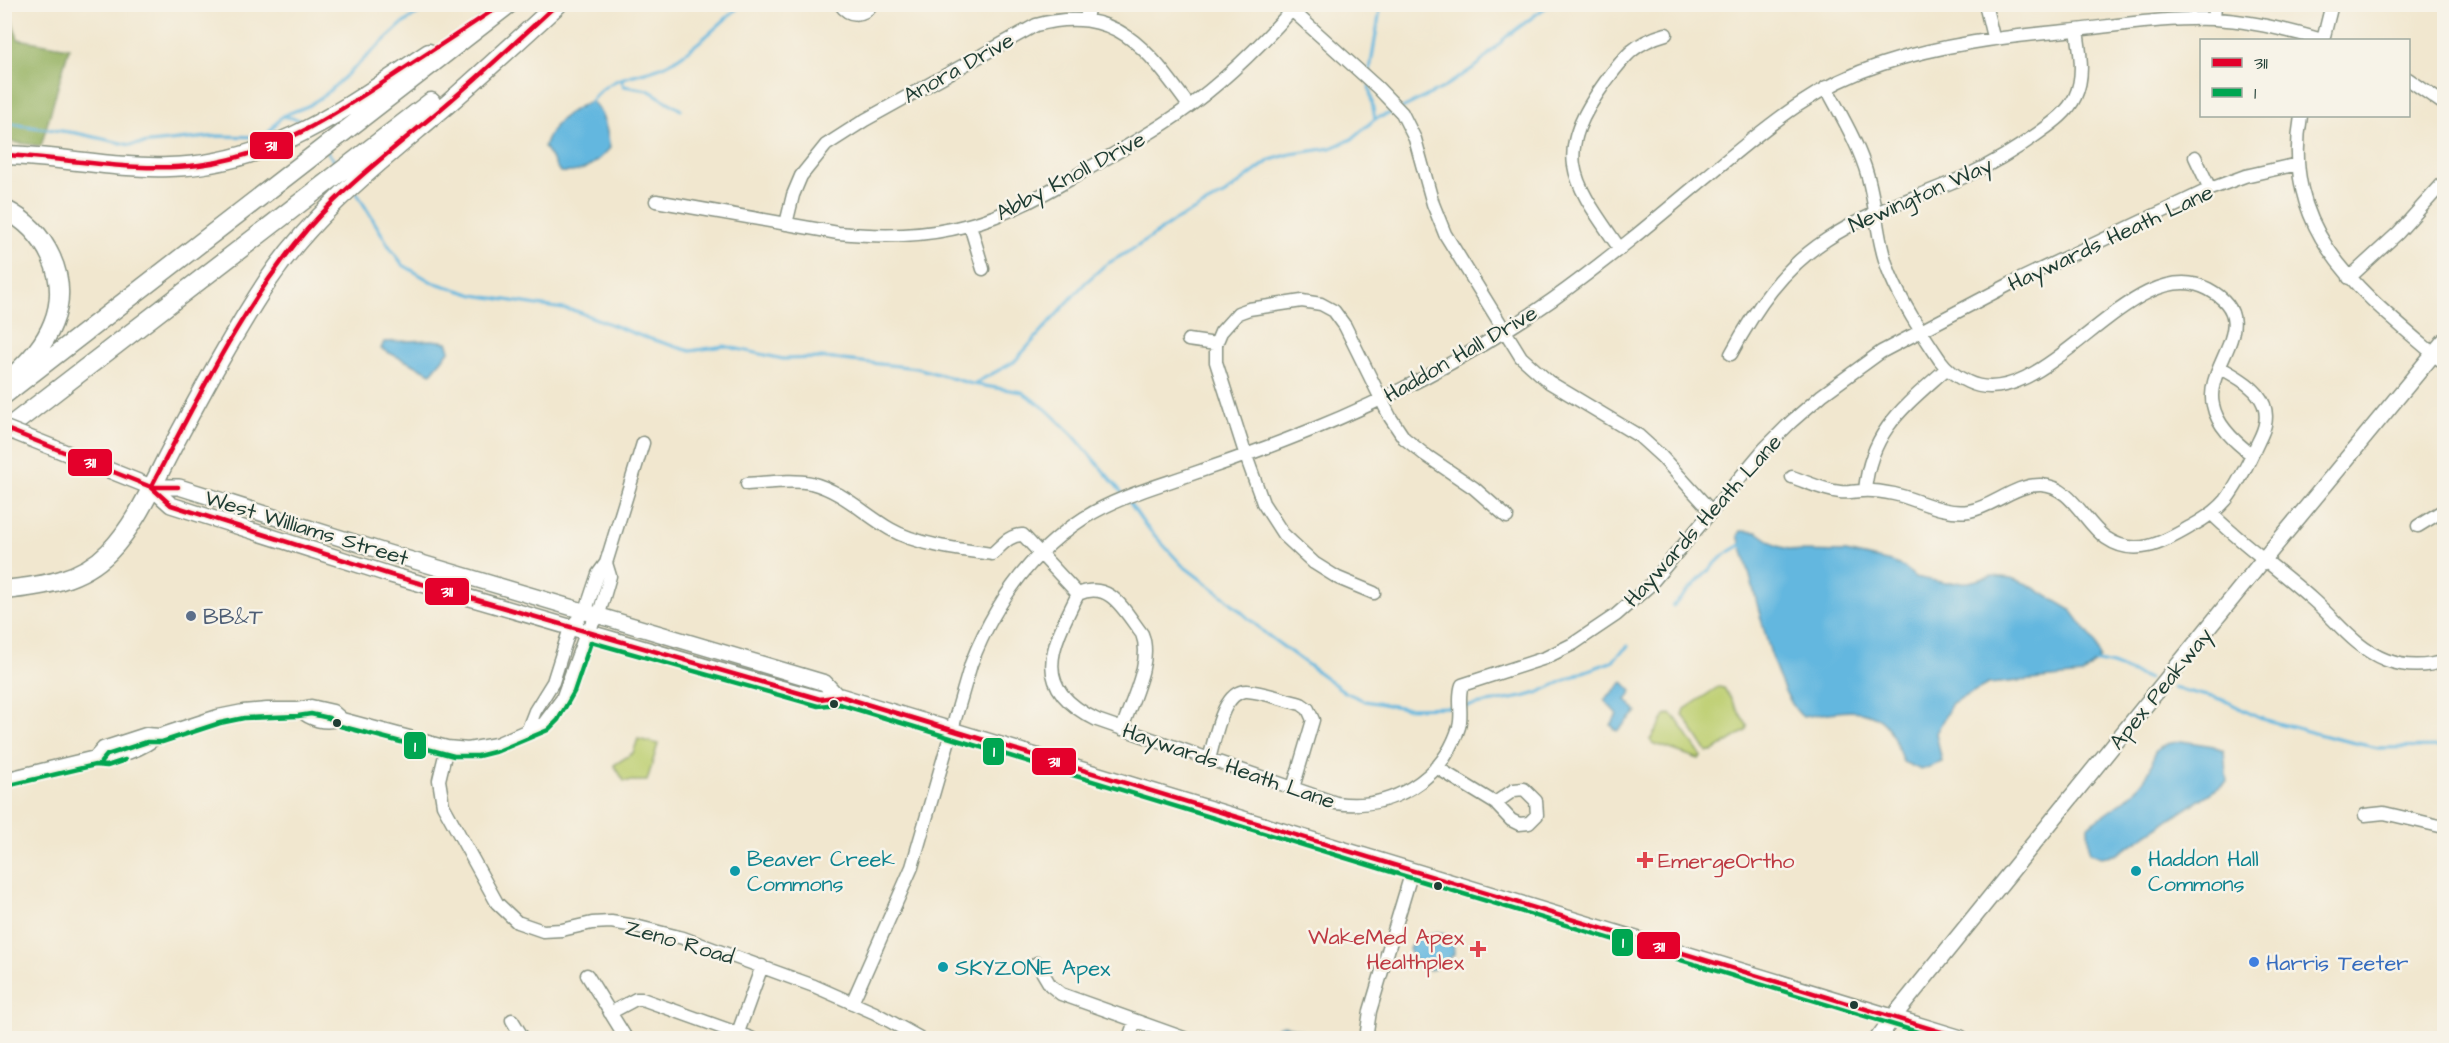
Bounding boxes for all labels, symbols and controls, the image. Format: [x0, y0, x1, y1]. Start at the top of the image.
street label: Anora Drive [898, 25, 1020, 112]
legend [2200, 39, 2410, 117]
text: 311 [2254, 51, 2268, 76]
text: 1 [2254, 81, 2256, 106]
street label: Abby Knoll Drive [991, 124, 1151, 230]
line badge: 311 [249, 131, 294, 160]
text: 311 [264, 135, 278, 157]
street label: Newington Way [1844, 150, 1998, 242]
street label: Haywards Heath Lane [2003, 177, 2219, 300]
street label: Haddon Hall Drive [1378, 298, 1543, 411]
street label: Haywards Heath Lane [1617, 428, 1790, 615]
line badge: 311 [67, 448, 113, 477]
text: 311 [83, 452, 97, 474]
street label: West Williams Street [201, 483, 412, 574]
line badge: 311 [424, 577, 470, 606]
text: 311 [440, 581, 454, 603]
place label: BB&T [203, 602, 263, 633]
marker: BB&T [184, 609, 198, 623]
street label: Apex Peakway [2102, 621, 2221, 757]
unlabelled marker [828, 698, 840, 710]
street label: Haywards Heath Lane [1118, 715, 1339, 818]
unlabelled marker [331, 717, 343, 729]
line badge: 1 [403, 731, 427, 760]
text: 1 [414, 736, 417, 758]
line badge: 1 [982, 737, 1005, 766]
text: 1 [993, 741, 996, 763]
line badge: 311 [1031, 747, 1077, 776]
text: 311 [1047, 751, 1061, 773]
place label: Beaver Creek Commons [747, 844, 896, 900]
place label: Haddon Hall Commons [2148, 844, 2259, 900]
place label: EmergeOrtho [1658, 846, 1795, 878]
marker: EmergeOrtho [1636, 851, 1654, 869]
marker: Beaver Creek Commons [728, 864, 742, 878]
marker: Haddon Hall Commons [2129, 864, 2143, 878]
unlabelled marker [1432, 880, 1444, 892]
street label: Zeno Road [622, 912, 738, 973]
place label: WakeMed Apex Healthplex [1308, 922, 1465, 978]
line badge: 1 [1611, 928, 1634, 957]
line badge: 311 [1636, 931, 1681, 960]
text: 1 [1622, 932, 1625, 954]
text: 311 [1652, 936, 1666, 958]
marker: WakeMed Apex Healthplex [1469, 940, 1487, 958]
place label: Harris Teeter [2266, 948, 2408, 979]
place label: SKYZONE Apex [955, 953, 1111, 984]
marker: Harris Teeter [2247, 955, 2261, 969]
marker: SKYZONE Apex [936, 960, 950, 974]
unlabelled marker [1848, 999, 1860, 1011]

